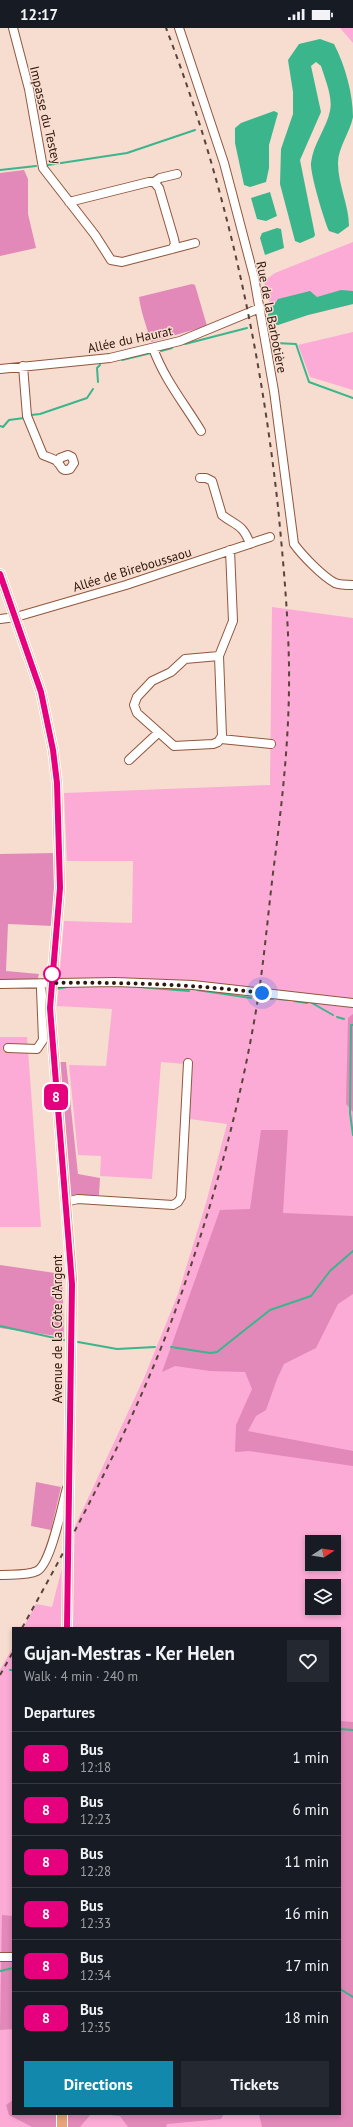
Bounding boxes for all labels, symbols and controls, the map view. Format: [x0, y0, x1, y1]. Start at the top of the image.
text: 12:17 [20, 5, 58, 24]
street label: Impasse du Testey [26, 64, 65, 166]
street label: Rue de la Barbotière [252, 260, 291, 374]
street label: Allée du Haurat [86, 322, 175, 357]
street label: Allée de Bireboussaou [71, 543, 194, 596]
unlabelled marker [43, 965, 61, 983]
your location [252, 983, 272, 1003]
line badge: 8 [43, 1084, 69, 1110]
text: 8 [52, 1088, 60, 1106]
street label: Avenue de la Côte d'Argent [49, 1254, 66, 1403]
north arrow [305, 1535, 341, 1571]
map controls [305, 1535, 341, 1615]
button: layers [305, 1579, 341, 1615]
button: heart [287, 1640, 329, 1682]
text: Gujan-Mestras - Ker Helen [24, 1641, 235, 1665]
text: Walk · 4 min · 240 m [24, 1668, 138, 1685]
text: Departures [24, 1703, 95, 1722]
text: Bus [80, 1740, 103, 1759]
text: 1 min [292, 1748, 329, 1767]
text: 8 [42, 1749, 50, 1767]
text: 12:18 [80, 1759, 111, 1776]
text: Bus [80, 1792, 103, 1811]
text: 6 min [292, 1800, 329, 1819]
text: 8 [42, 1801, 50, 1819]
text: 12:23 [80, 1811, 111, 1828]
text: Bus [80, 1844, 103, 1863]
text: 11 min [284, 1852, 329, 1871]
text: 8 [42, 1853, 50, 1871]
text: 12:28 [80, 1863, 111, 1880]
text: Bus [80, 1896, 103, 1915]
text: 16 min [284, 1904, 329, 1923]
text: 8 [42, 1905, 50, 1923]
text: 12:33 [80, 1915, 111, 1932]
text: Bus [80, 1948, 103, 1967]
text: 17 min [285, 1956, 329, 1975]
text: 8 [42, 1957, 50, 1975]
text: 12:34 [80, 1967, 111, 1984]
text: Bus [80, 2000, 103, 2019]
text: 18 min [284, 2008, 329, 2027]
text: 8 [42, 2009, 50, 2027]
text: 12:35 [80, 2019, 111, 2036]
button: Directions [24, 2061, 173, 2107]
button: Tickets [181, 2061, 329, 2107]

